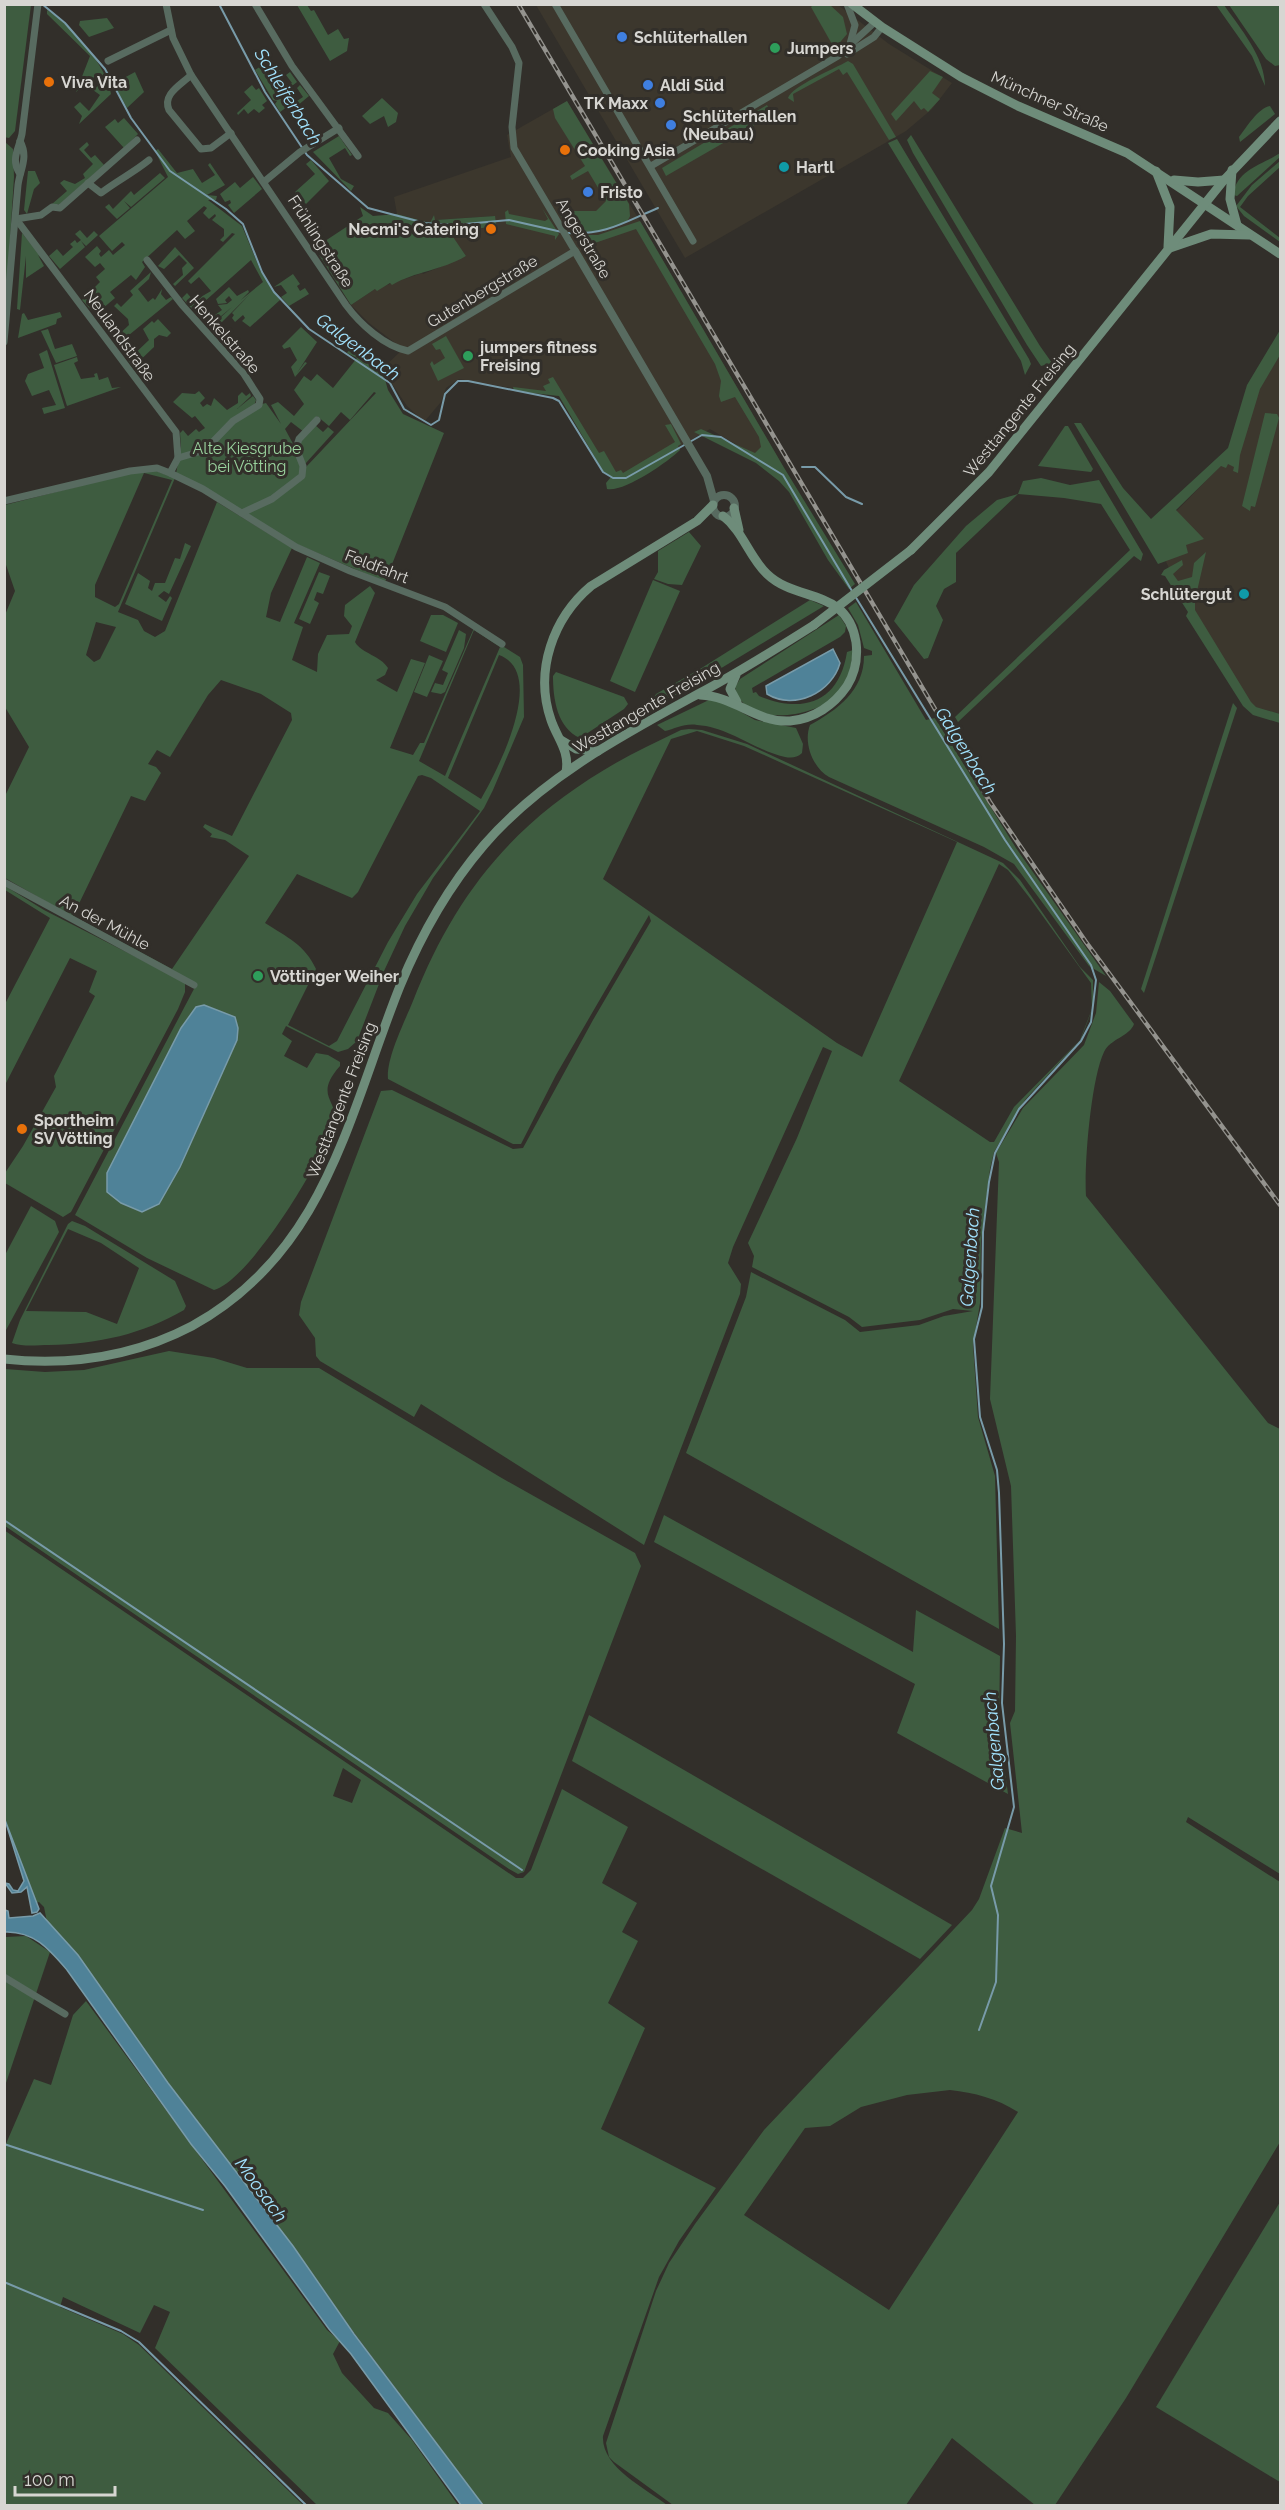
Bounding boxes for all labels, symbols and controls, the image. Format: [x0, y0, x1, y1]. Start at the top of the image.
place label: Schlüterhallen [634, 28, 747, 47]
marker: Schlüterhallen [615, 30, 629, 44]
place label: Jumpers [787, 39, 853, 58]
marker: Jumpers [768, 41, 782, 55]
water label: Schleiferbach [250, 43, 327, 149]
street label: Münchner Straße [988, 67, 1111, 136]
place label: Viva Vita [61, 73, 127, 92]
marker: Viva Vita [42, 75, 56, 89]
place label: Aldi Süd [660, 76, 724, 95]
marker: Aldi Süd [641, 78, 655, 92]
place label: TK Maxx [584, 94, 649, 113]
marker: TK Maxx [653, 96, 667, 110]
place label: Schlüterhallen (Neubau) [683, 107, 796, 144]
marker: Schlüterhallen (Neubau) [664, 118, 678, 132]
place label: Cooking Asia [577, 141, 675, 160]
marker: Cooking Asia [558, 143, 572, 157]
place label: Hartl [796, 158, 835, 177]
marker: Hartl [777, 160, 791, 174]
place label: Fristo [600, 183, 643, 202]
marker: Fristo [581, 185, 595, 199]
street label: Frühlingstraße [284, 192, 357, 291]
street label: Angerstraße [552, 195, 615, 282]
place label: Necmi's Catering [348, 220, 479, 239]
marker: Necmi's Catering [484, 222, 498, 236]
street label: Gutenbergstraße [424, 251, 541, 332]
street label: Neulandstraße [80, 286, 159, 385]
street label: Henkelstraße [185, 291, 264, 377]
water label: Galgenbach [312, 308, 404, 385]
place label: jumpers fitness Freising [478, 338, 597, 375]
street label: Westtangente Freising [960, 340, 1079, 481]
marker: jumpers fitness Freising [461, 349, 475, 363]
park label: Alte Kiesgrube bei Vötting [192, 439, 302, 476]
street label: Feldfahrt [342, 546, 412, 588]
place label: Schlütergut [1141, 585, 1232, 604]
marker: Schlütergut [1237, 587, 1251, 601]
street label: Westtangente Freising [570, 658, 723, 757]
water label: Galgenbach [931, 703, 1002, 798]
street label: An der Mühle [56, 891, 153, 954]
place label: Vöttinger Weiher [270, 967, 399, 986]
marker: Vöttinger Weiher [251, 969, 265, 983]
street label: Westtangente Freising [303, 1019, 380, 1181]
place label: Sportheim SV Vötting [34, 1111, 114, 1148]
marker: Sportheim SV Vötting [15, 1122, 29, 1136]
water label: Galgenbach [956, 1207, 983, 1307]
water label: Galgenbach [979, 1691, 1008, 1791]
water label: Moosach [231, 2153, 292, 2226]
scale bar [15, 2459, 116, 2497]
text: 100 m [24, 2469, 75, 2490]

